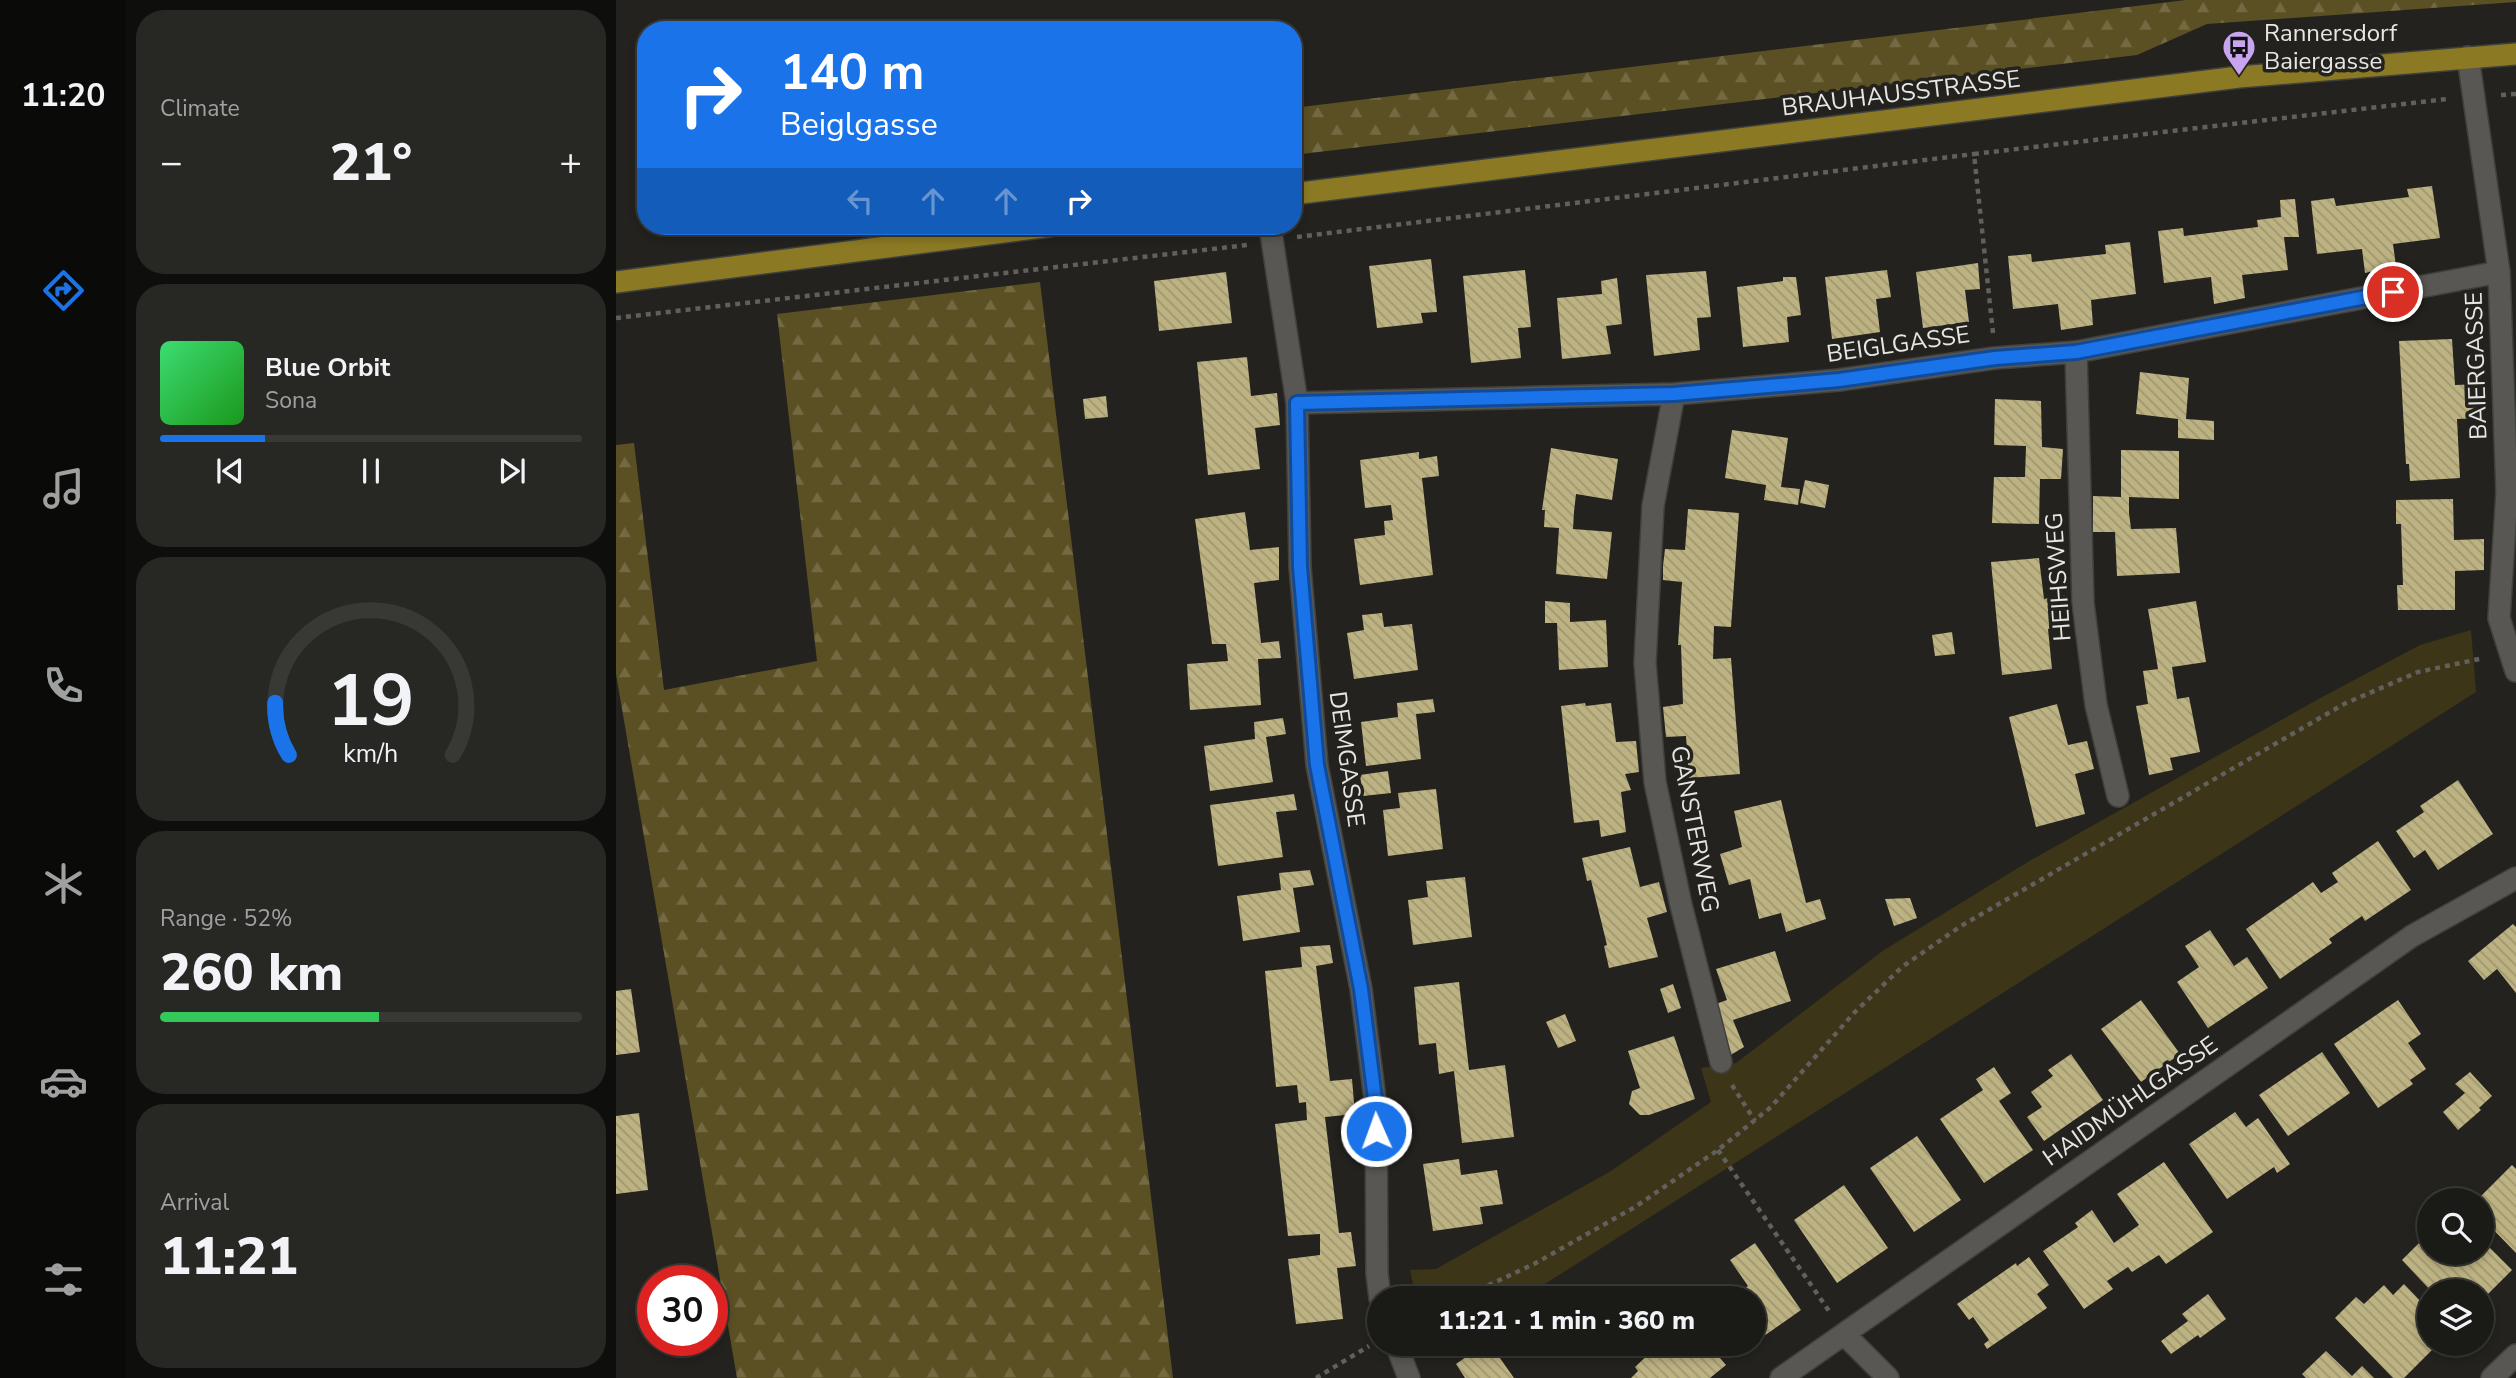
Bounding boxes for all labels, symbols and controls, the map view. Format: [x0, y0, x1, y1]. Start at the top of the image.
place label: Rannersdorf Baiergasse [2264, 17, 2398, 77]
bus stop icon: Rannersdorf Baiergasse [2220, 28, 2258, 77]
text: 140 m [780, 39, 924, 106]
icon: right [665, 49, 756, 140]
street label: BRAUHAUSSTRASSE [1780, 62, 2022, 124]
text: 11:20 [21, 74, 105, 117]
text: Climate [160, 93, 240, 124]
text: Beiglgasse [780, 103, 938, 146]
text: 21° [330, 127, 412, 198]
text: − [160, 137, 183, 188]
text: + [559, 137, 582, 188]
icon: left [841, 182, 879, 220]
icon: ahead [914, 182, 952, 220]
icon: ahead [987, 182, 1025, 220]
icon: right [1060, 182, 1098, 220]
pin [2363, 262, 2423, 322]
icon: directions [39, 266, 88, 315]
icon: arrive [2374, 273, 2412, 311]
street label: BAIERGASSE [2457, 292, 2495, 440]
street label: BEIGLGASSE [1824, 318, 1972, 370]
text: Blue Orbit [265, 350, 390, 385]
text: Sona [265, 385, 317, 416]
icon: previous [211, 452, 249, 490]
icon: pause [352, 452, 390, 490]
icon: next [493, 452, 531, 490]
icon: music [39, 464, 88, 513]
street label: HEIHSWEG [2038, 512, 2078, 642]
text: 19 [327, 651, 415, 751]
icon: phone [39, 661, 88, 710]
street label: DEIMGASSE [1322, 689, 1372, 829]
text: km/h [343, 737, 399, 771]
street label: GANSTERWEG [1663, 743, 1727, 915]
icon: climate [39, 859, 88, 908]
text: Range · 52% [160, 903, 292, 934]
text: 260 km [160, 937, 343, 1008]
street label: HAIDMÜHLGASSE [2036, 1029, 2224, 1173]
icon: car [39, 1057, 88, 1106]
position arrow [1339, 1094, 1413, 1168]
text: Arrival [160, 1187, 229, 1218]
map controls [2417, 1188, 2494, 1356]
button: search [2417, 1188, 2494, 1265]
text: 11:21 [160, 1221, 298, 1292]
icon: filters [39, 1255, 88, 1304]
speed limit sign: 30 [637, 1265, 728, 1356]
button: layers [2417, 1279, 2494, 1356]
text: 11:21 · 1 min · 360 m [1438, 1303, 1695, 1338]

